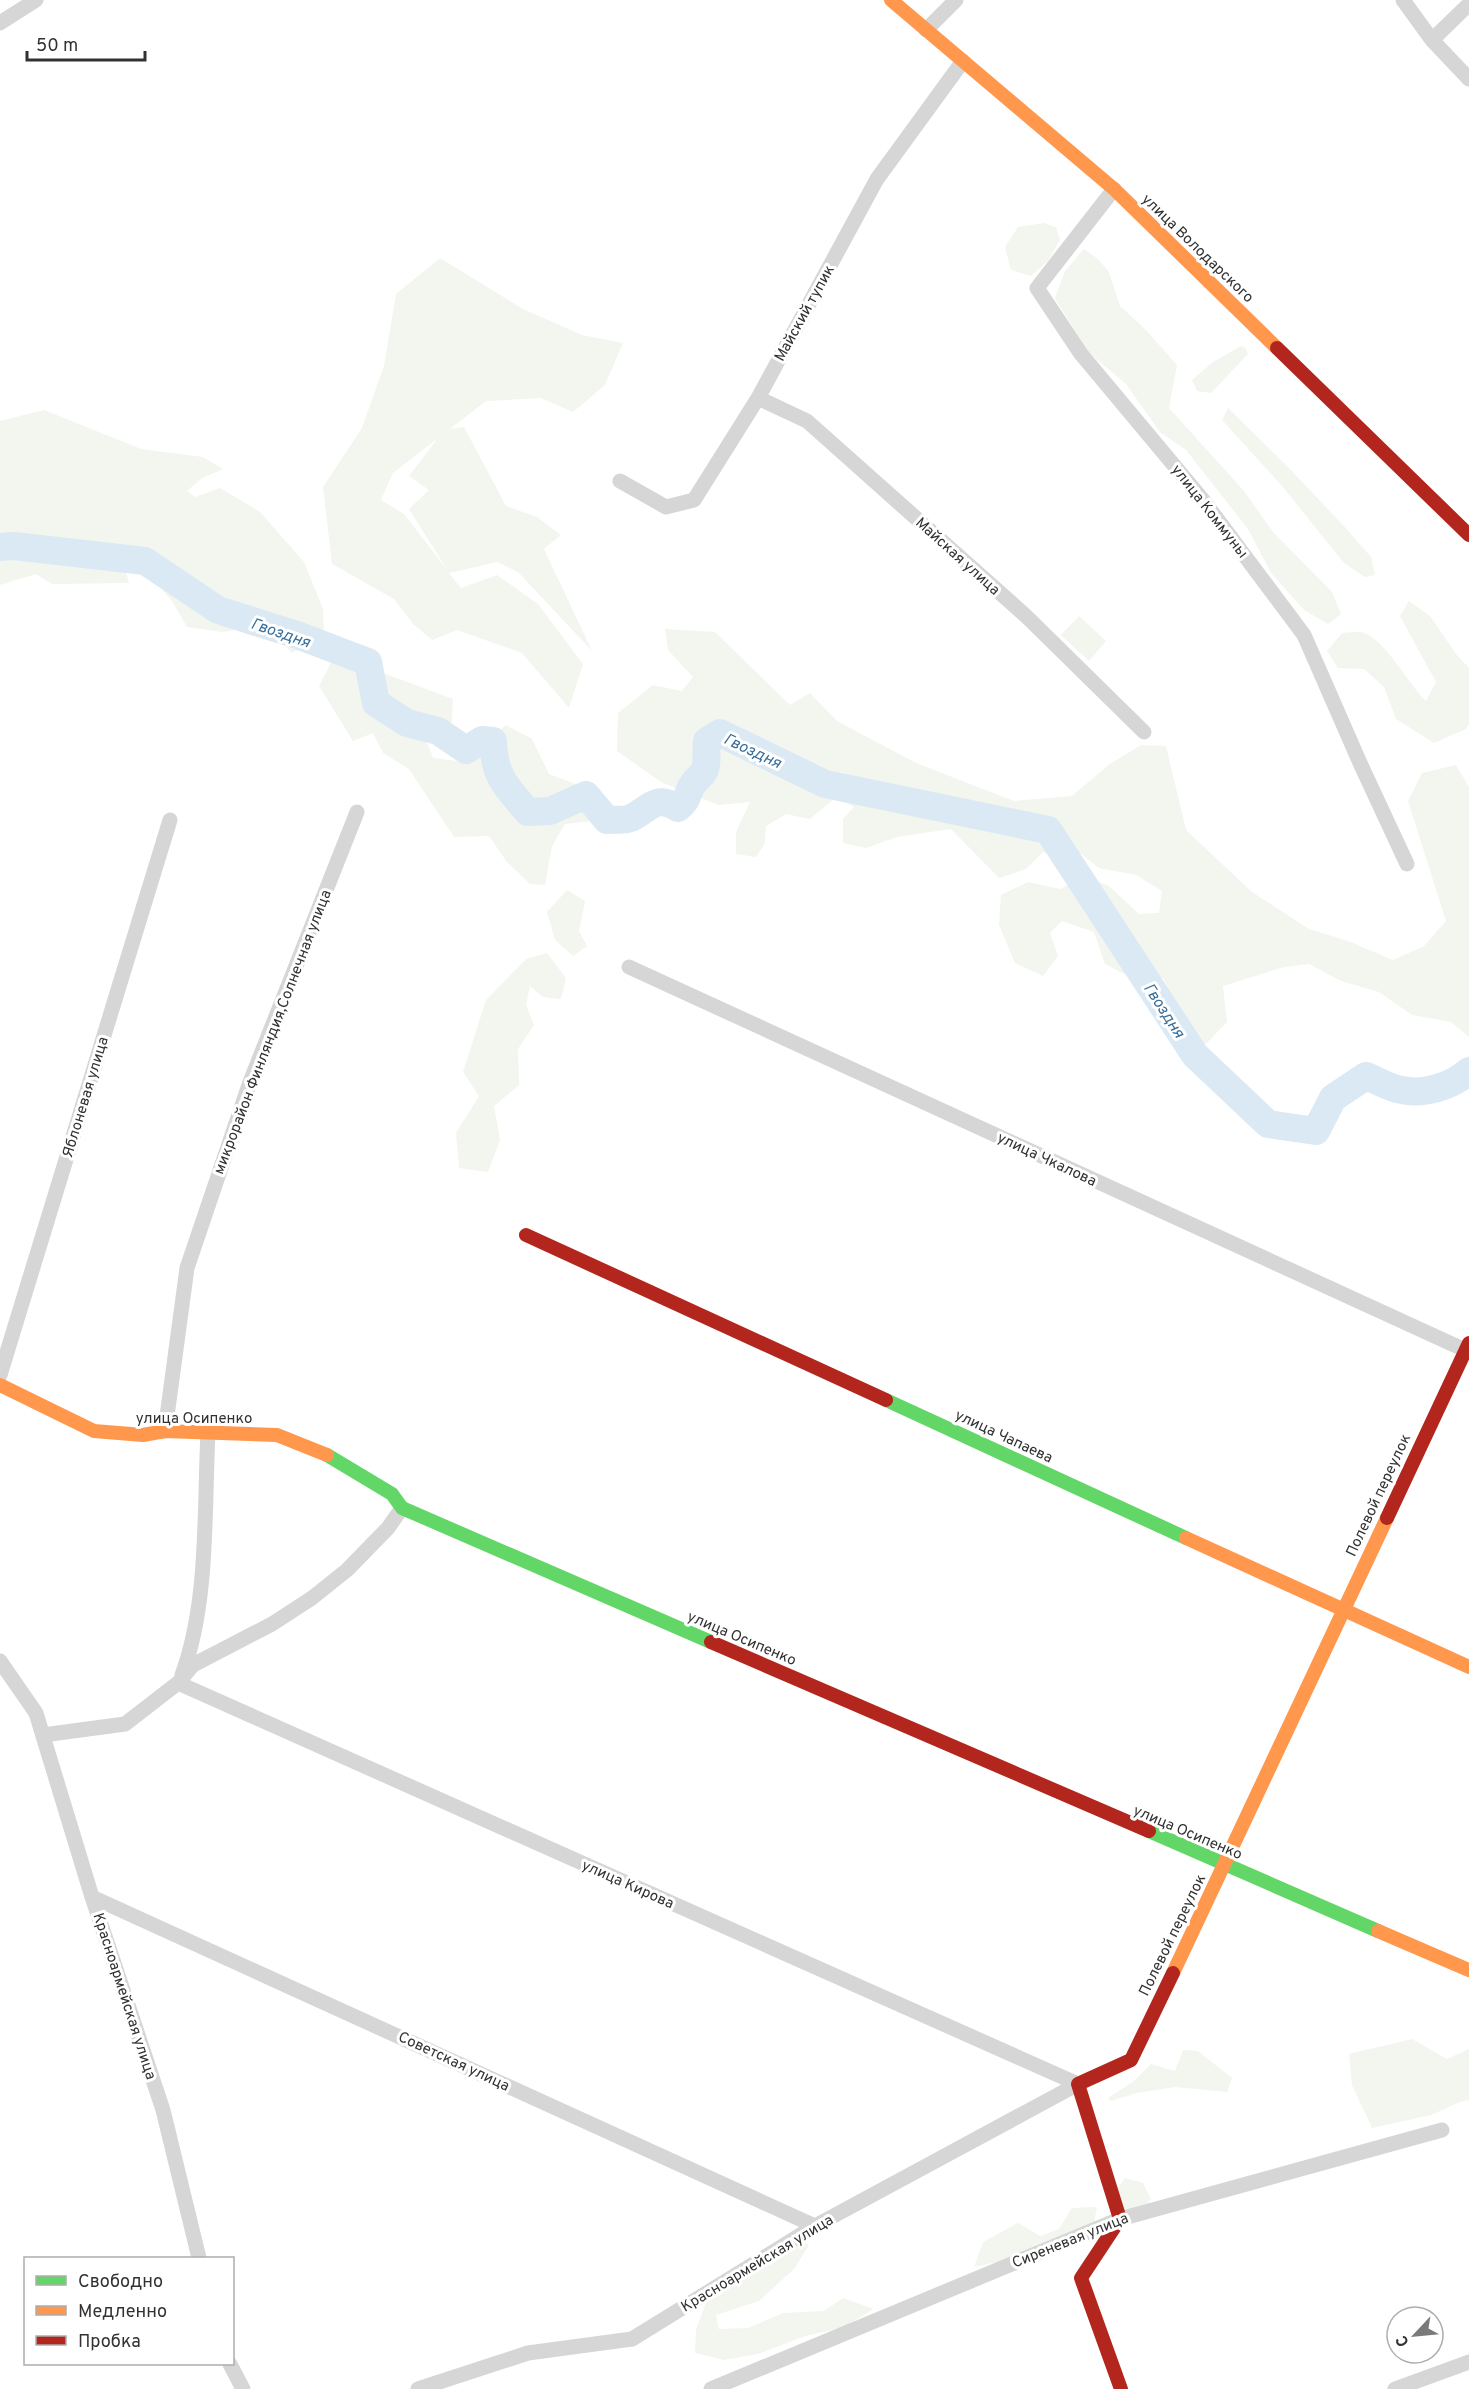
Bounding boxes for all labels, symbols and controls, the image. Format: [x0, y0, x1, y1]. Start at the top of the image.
scale bar [27, 24, 146, 62]
text: 50 m [36, 35, 78, 58]
street label: улица Володарского [1137, 191, 1257, 308]
street label: Майский тупик [771, 262, 840, 365]
street label: улица Коммуны [1166, 461, 1251, 563]
street label: Майская улица [911, 514, 1003, 600]
water label: Гвоздня [248, 614, 313, 654]
water label: Гвоздня [720, 730, 785, 774]
street label: микрорайон Финляндия,Солнечная улица [210, 888, 337, 1178]
water label: Гвоздня [1138, 980, 1189, 1043]
street label: Яблоневая улица [59, 1035, 114, 1160]
street label: улица Чкалова [994, 1129, 1099, 1192]
street label: улица Чапаева [951, 1406, 1055, 1468]
street label: улица Осипенко [136, 1410, 252, 1429]
street label: Полевой переулок [1343, 1431, 1416, 1560]
street label: улица Осипенко [684, 1608, 799, 1671]
street label: улица Осипенко [1130, 1802, 1245, 1865]
street label: улица Кирова [578, 1857, 676, 1914]
street label: Полевой переулок [1136, 1872, 1211, 2000]
street label: Красноармейская улица [88, 1911, 160, 2082]
street label: Советская улица [395, 2028, 512, 2097]
street label: Сиреневая улица [1010, 2209, 1132, 2273]
street label: Красноармейская улица [678, 2211, 837, 2317]
legend [24, 2257, 234, 2365]
text: Свободно [78, 2271, 163, 2294]
text: Медленно [78, 2301, 167, 2324]
north arrow [1385, 2305, 1445, 2365]
text: Пробка [78, 2331, 141, 2354]
text: С [1392, 2332, 1415, 2350]

